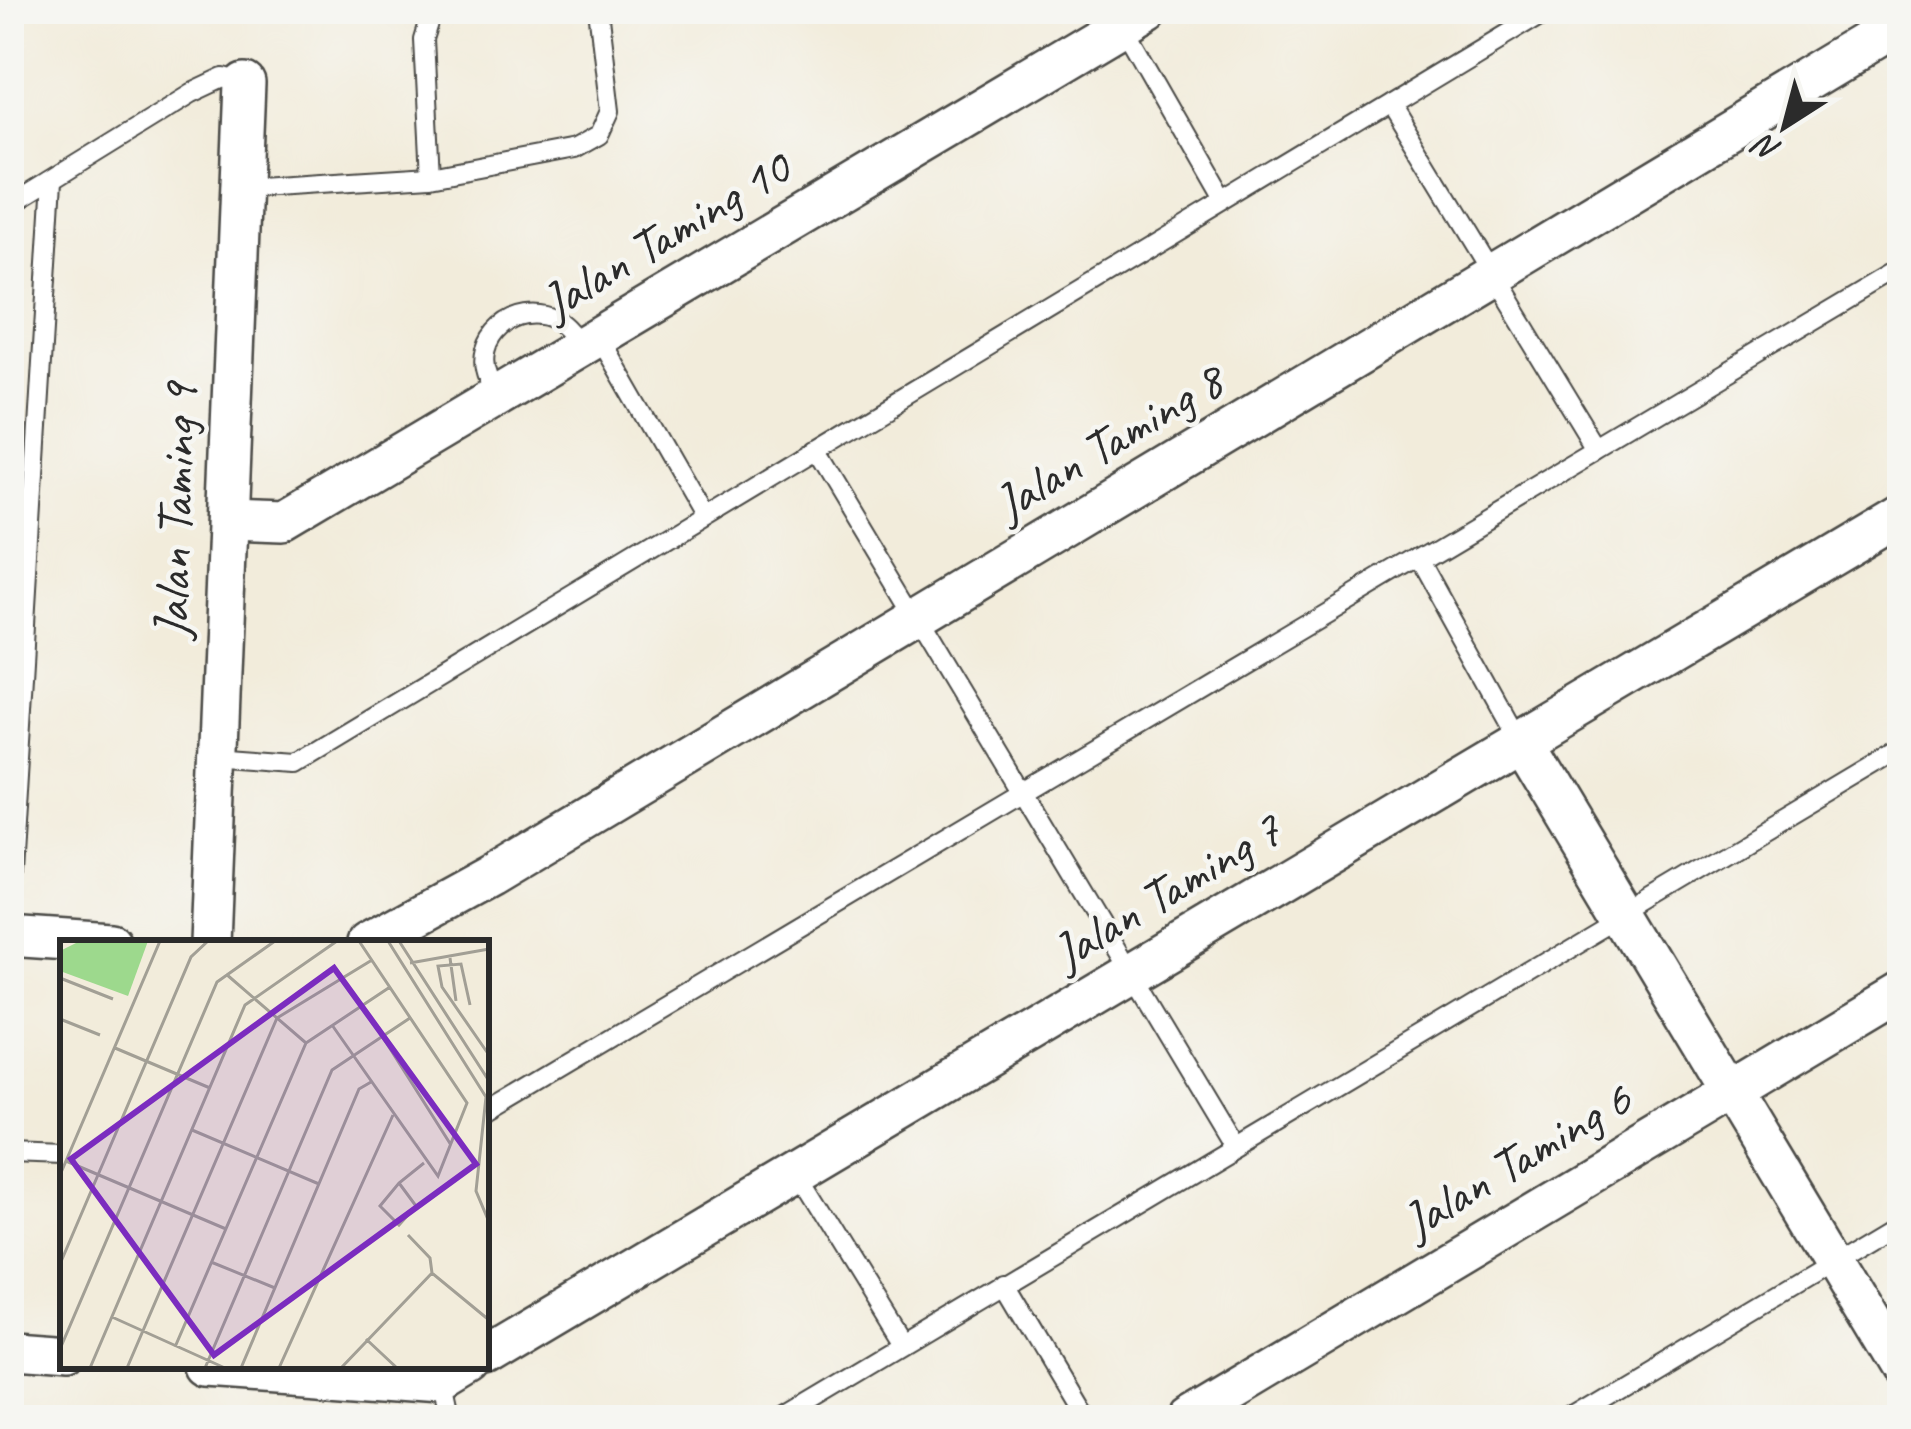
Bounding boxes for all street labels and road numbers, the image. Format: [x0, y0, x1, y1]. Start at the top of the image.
street label: Jalan Taming 10 [527, 134, 804, 336]
street label: Jalan Taming 8 [980, 346, 1239, 537]
street label: Jalan Taming 9 [138, 378, 212, 643]
street label: Jalan Taming 7 [1038, 796, 1295, 986]
street label: Jalan Taming 6 [1388, 1066, 1644, 1255]

